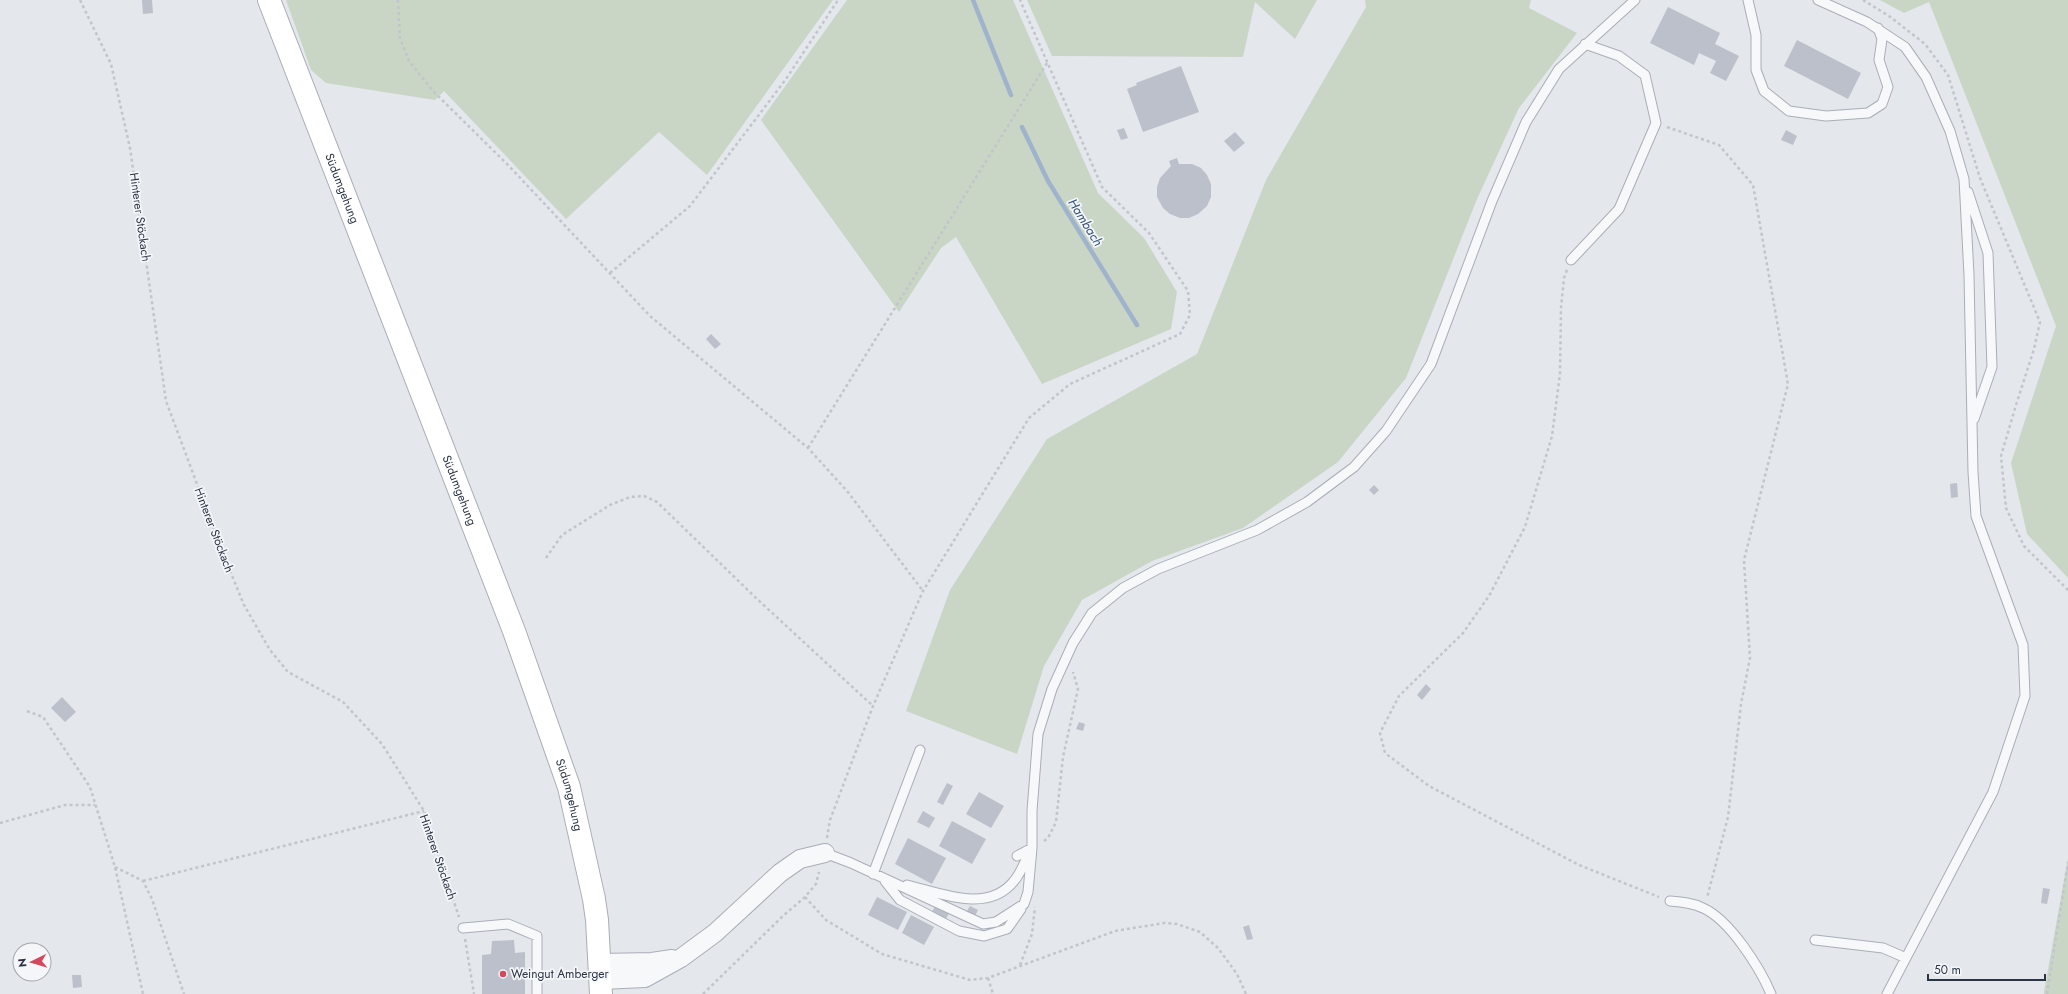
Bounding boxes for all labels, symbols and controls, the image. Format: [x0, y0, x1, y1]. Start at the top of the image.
street label: Südumgehung [320, 150, 364, 226]
street label: Hinterer Stöckach [125, 171, 155, 263]
water label: Hambach [1063, 195, 1108, 250]
street label: Südumgehung [438, 452, 481, 528]
street label: Hinterer Stöckach [190, 485, 238, 575]
street label: Südumgehung [551, 756, 588, 833]
street label: Hinterer Stöckach [415, 812, 461, 902]
north arrow [12, 942, 52, 982]
scale bar [1928, 956, 2045, 982]
text: N [14, 958, 30, 968]
text: 50 m [1934, 961, 1961, 979]
place label: Weingut Amberger [511, 965, 609, 983]
marker: Weingut Amberger [498, 969, 508, 979]

